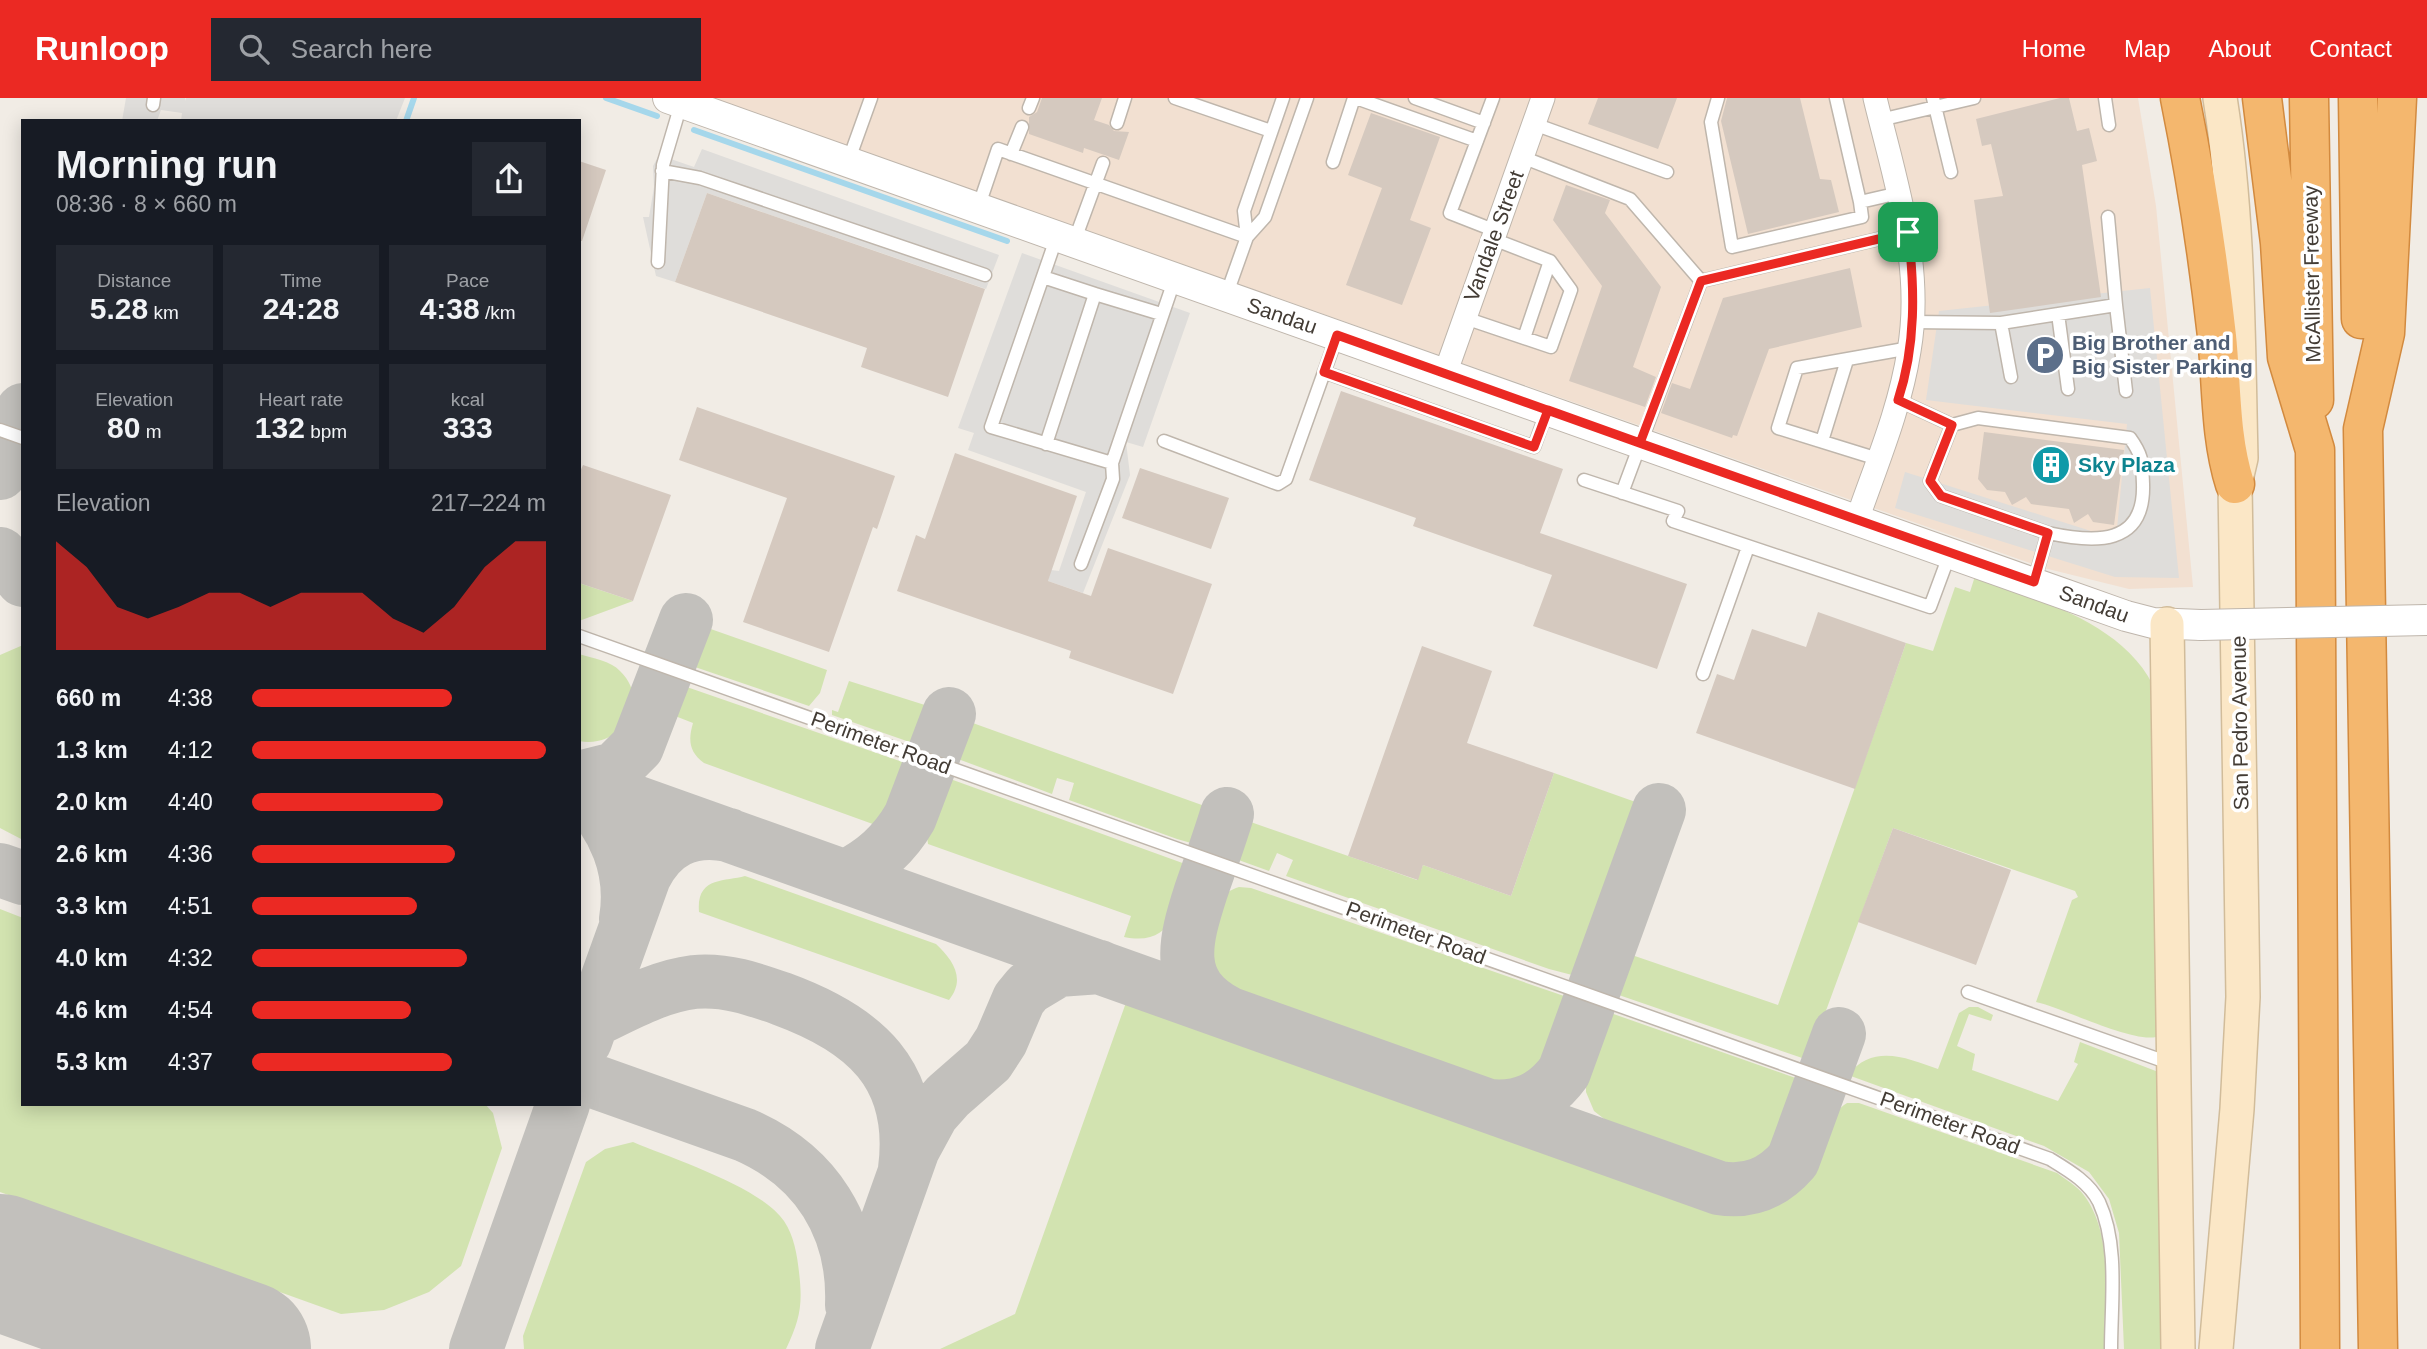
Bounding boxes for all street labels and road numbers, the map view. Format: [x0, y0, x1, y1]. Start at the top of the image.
street label: Vandale Street [1459, 167, 1528, 304]
street label: McAllister Freeway [2298, 185, 2325, 363]
street label: Sandau [1244, 293, 1320, 338]
street label: Sandau [2056, 580, 2132, 627]
street label: San Pedro Avenue [2226, 635, 2253, 811]
street label: Perimeter Road [808, 707, 954, 778]
street label: Perimeter Road [1343, 897, 1489, 968]
street label: Perimeter Road [1877, 1087, 2023, 1158]

